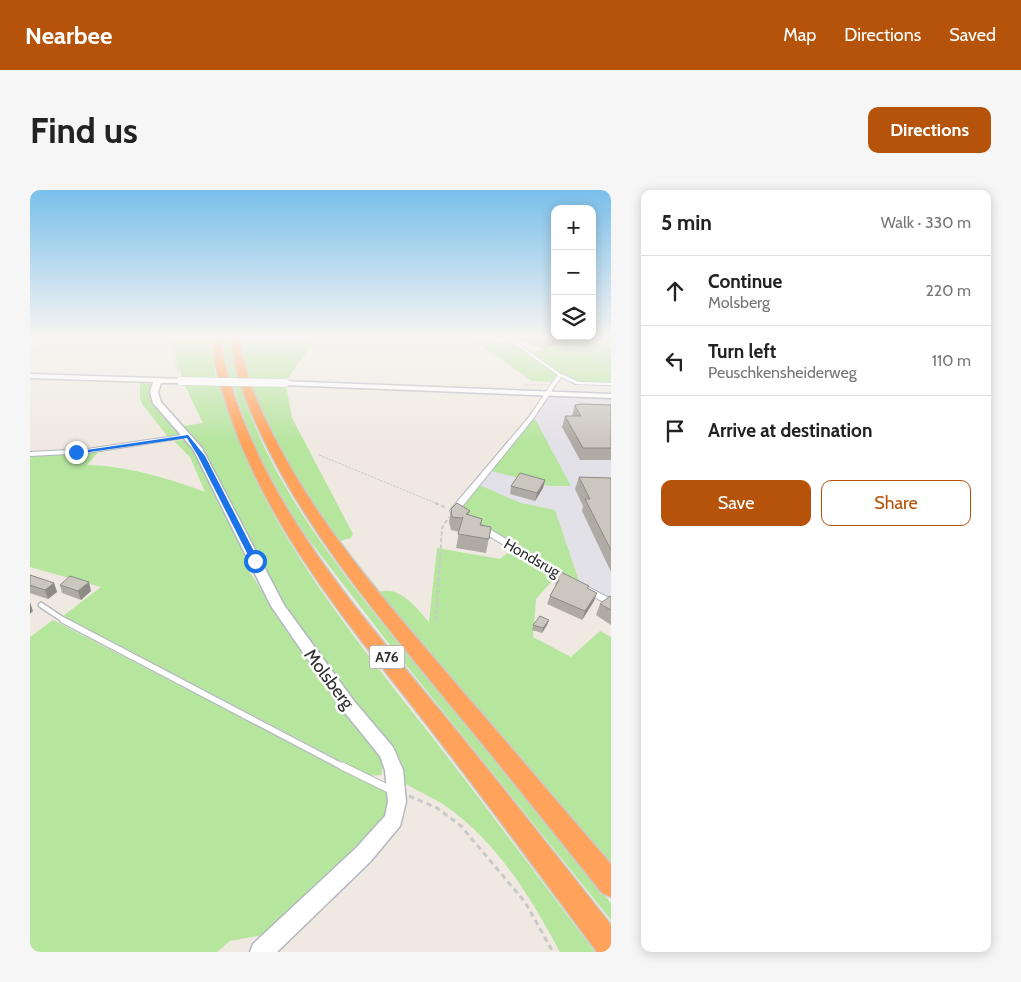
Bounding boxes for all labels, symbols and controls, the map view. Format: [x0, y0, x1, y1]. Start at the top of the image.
text: Nearbee [25, 21, 112, 50]
text: Map [783, 24, 816, 46]
text: Directions [844, 24, 921, 46]
text: Saved [949, 24, 996, 46]
button: Directions [868, 107, 991, 153]
text: Find us [30, 109, 138, 152]
map controls [551, 205, 596, 340]
button: + [551, 205, 596, 250]
text: 5 min [661, 210, 712, 235]
text: Walk · 330 m [881, 213, 971, 232]
button: − [551, 250, 596, 295]
text: Continue [708, 270, 782, 293]
icon: ahead [661, 277, 689, 305]
text: 220 m [925, 281, 971, 300]
text: Molsberg [708, 293, 770, 312]
button: layers [551, 295, 596, 340]
text: Turn left [708, 340, 776, 363]
icon: left [661, 347, 689, 375]
text: 110 m [932, 351, 971, 370]
text: Peuschkensheiderweg [708, 363, 857, 382]
icon: arrive [661, 417, 689, 445]
text: Arrive at destination [708, 419, 872, 442]
route end [65, 441, 88, 464]
button: Save [661, 480, 811, 526]
button: Share [821, 480, 971, 526]
street label: Hondsrug [501, 535, 564, 581]
route start [244, 550, 267, 573]
street label: Molsberg [299, 645, 359, 714]
road number: A76 [370, 646, 404, 668]

